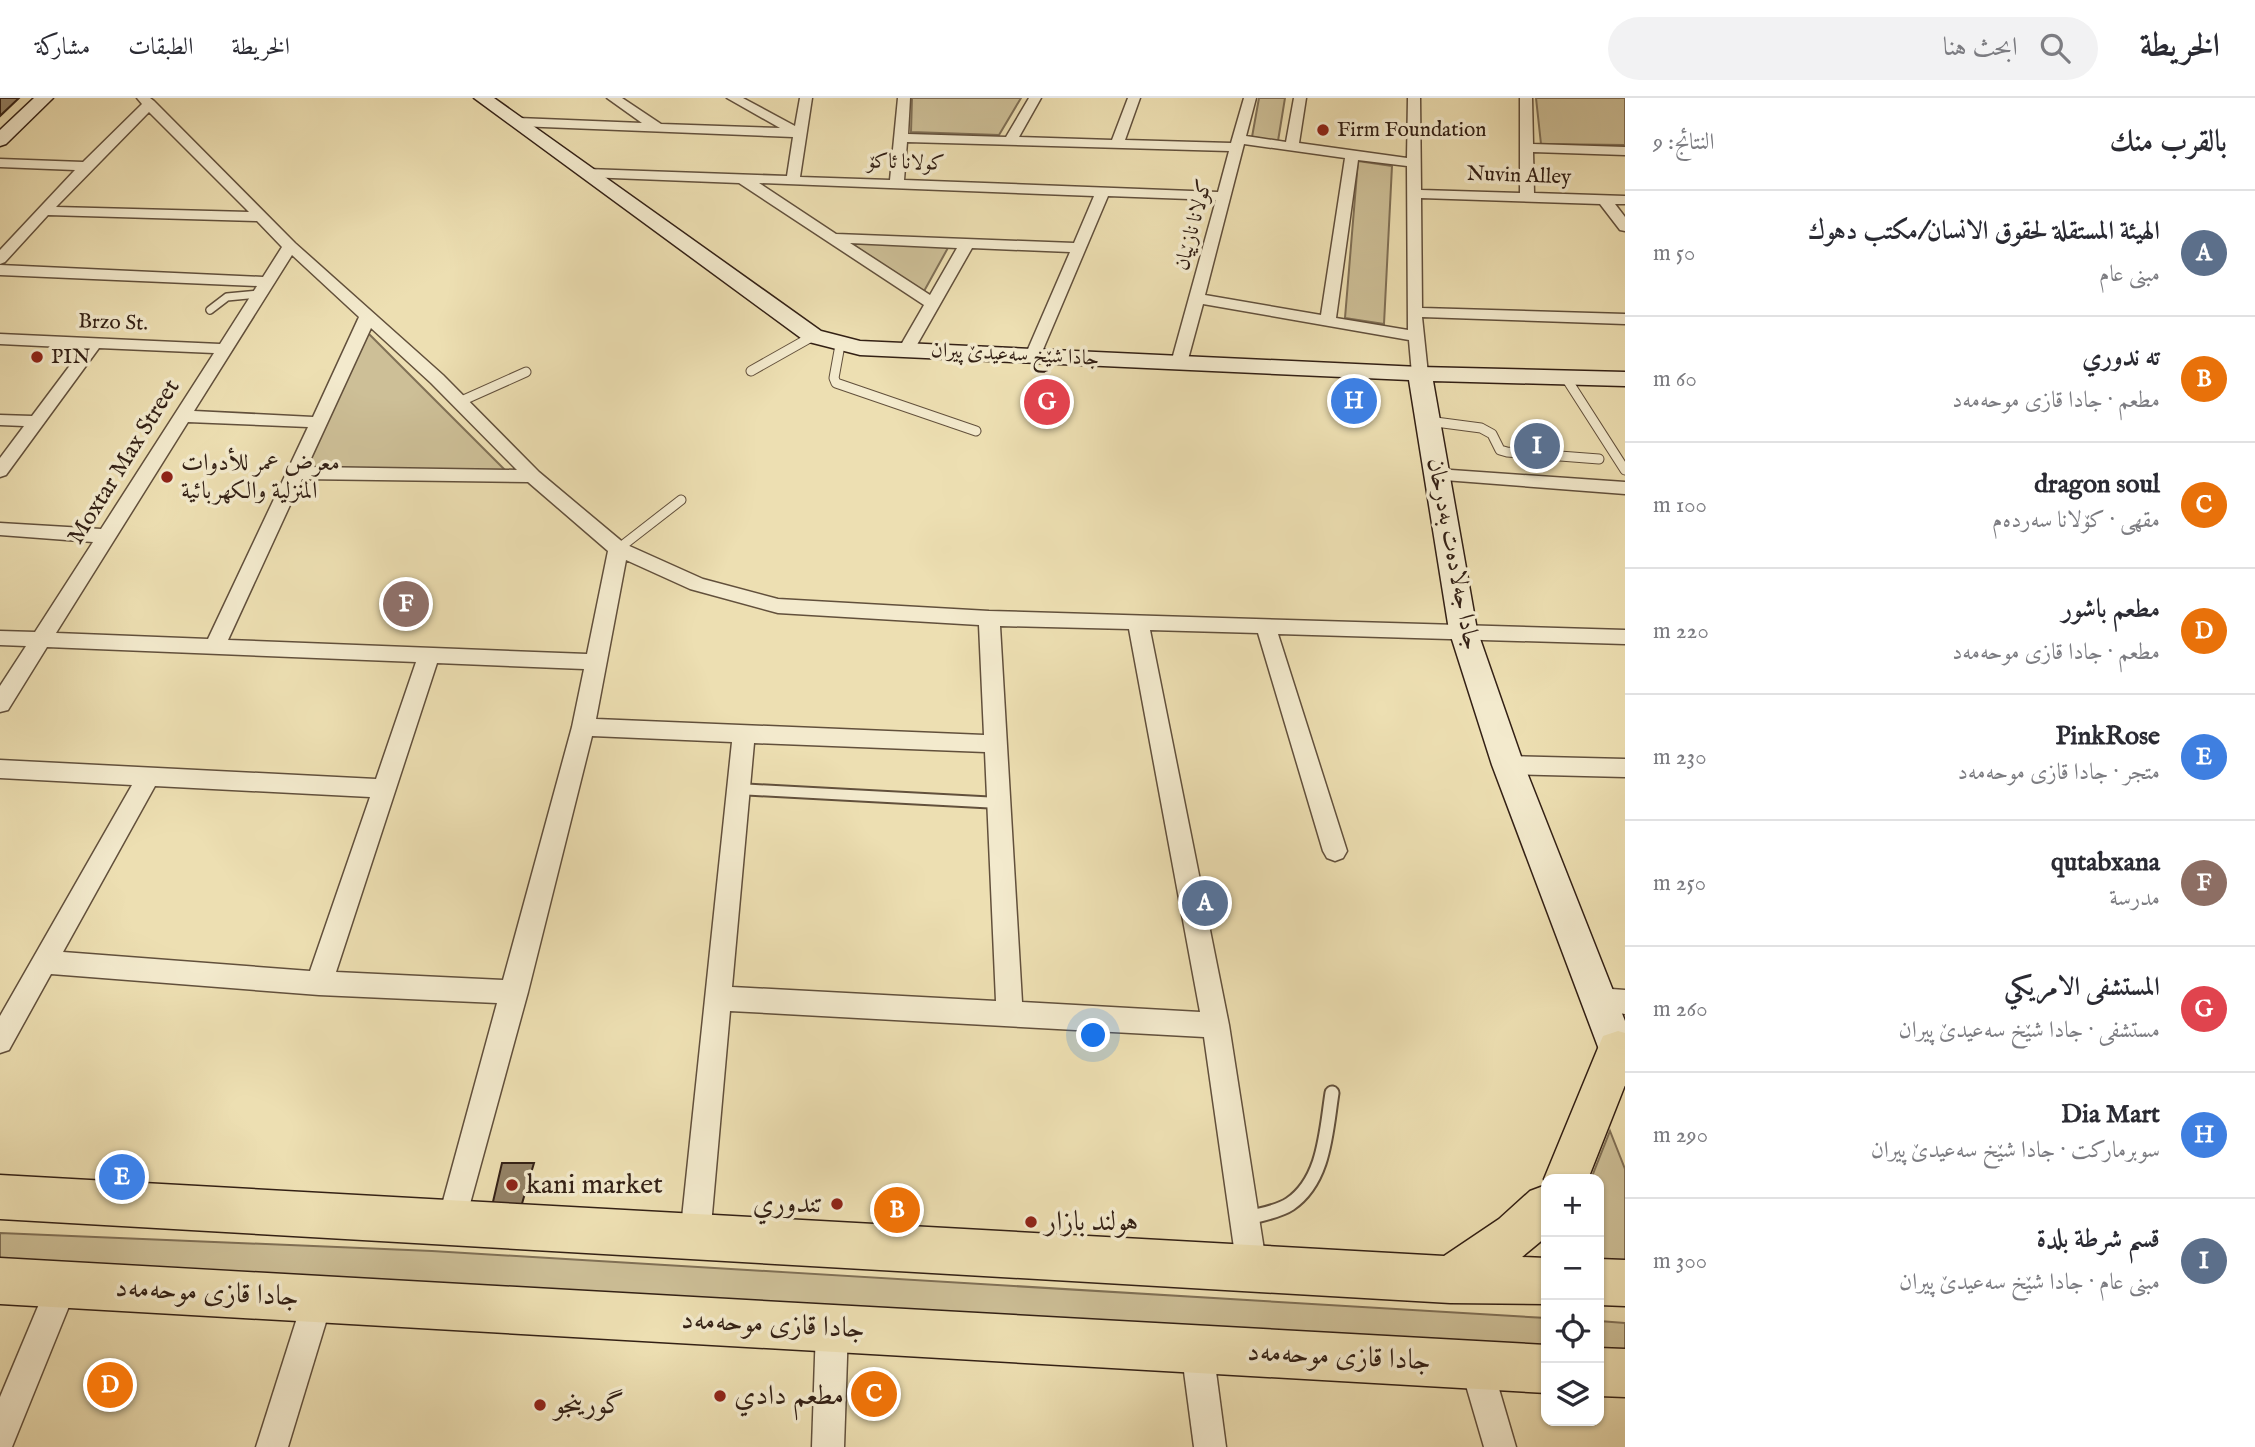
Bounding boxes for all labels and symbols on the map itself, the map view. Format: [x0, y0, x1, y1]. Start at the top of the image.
place label: Firm Foundation [1337, 117, 1486, 144]
marker: Firm Foundation [1315, 122, 1331, 138]
street label: کولانا ئاکۆ [865, 148, 945, 178]
street label: Nuvin Alley [1466, 161, 1572, 191]
street label: کولانا نازێیان [1169, 176, 1219, 274]
street label: Brzo St. [78, 308, 148, 338]
street label: جادا شێخ سەعیدێ پیران [930, 337, 1100, 377]
place label: PIN [51, 344, 90, 371]
marker: PIN [29, 349, 45, 365]
street label: Moxtar Max Street [61, 374, 187, 550]
pin: H [1331, 375, 1377, 427]
pin: G [1024, 376, 1070, 428]
pin: I [1514, 420, 1560, 472]
place label: معرض عمر للأدوات المنزلية والكهربائية [181, 447, 340, 507]
street label: جادا جەلادەت بەدرخان [1419, 455, 1487, 653]
marker: معرض عمر للأدوات المنزلية والكهربائية [159, 469, 175, 485]
pin: F [383, 578, 429, 630]
pin: A [1182, 877, 1228, 929]
your location [1076, 1018, 1110, 1052]
pin: E [99, 1151, 145, 1203]
place label: kani market [526, 1168, 663, 1203]
marker: kani market [504, 1177, 520, 1193]
pin: B [874, 1184, 920, 1236]
place label: تندوري [752, 1187, 823, 1225]
marker: تندوري [829, 1196, 845, 1212]
place label: هولند بازار [1042, 1205, 1139, 1240]
marker: هولند بازار [1023, 1214, 1039, 1230]
street label: جادا قازی موحەمەد [114, 1271, 300, 1315]
street label: جادا قازی موحەمەد [680, 1303, 866, 1347]
street label: جادا قازی موحەمەد [1246, 1335, 1432, 1379]
pin: D [87, 1359, 133, 1411]
pin: C [851, 1368, 897, 1420]
place label: مطعم دادي [734, 1379, 844, 1421]
place label: گورينجو [551, 1388, 624, 1423]
marker: مطعم دادي [712, 1388, 728, 1404]
marker: گورينجو [532, 1397, 548, 1413]

